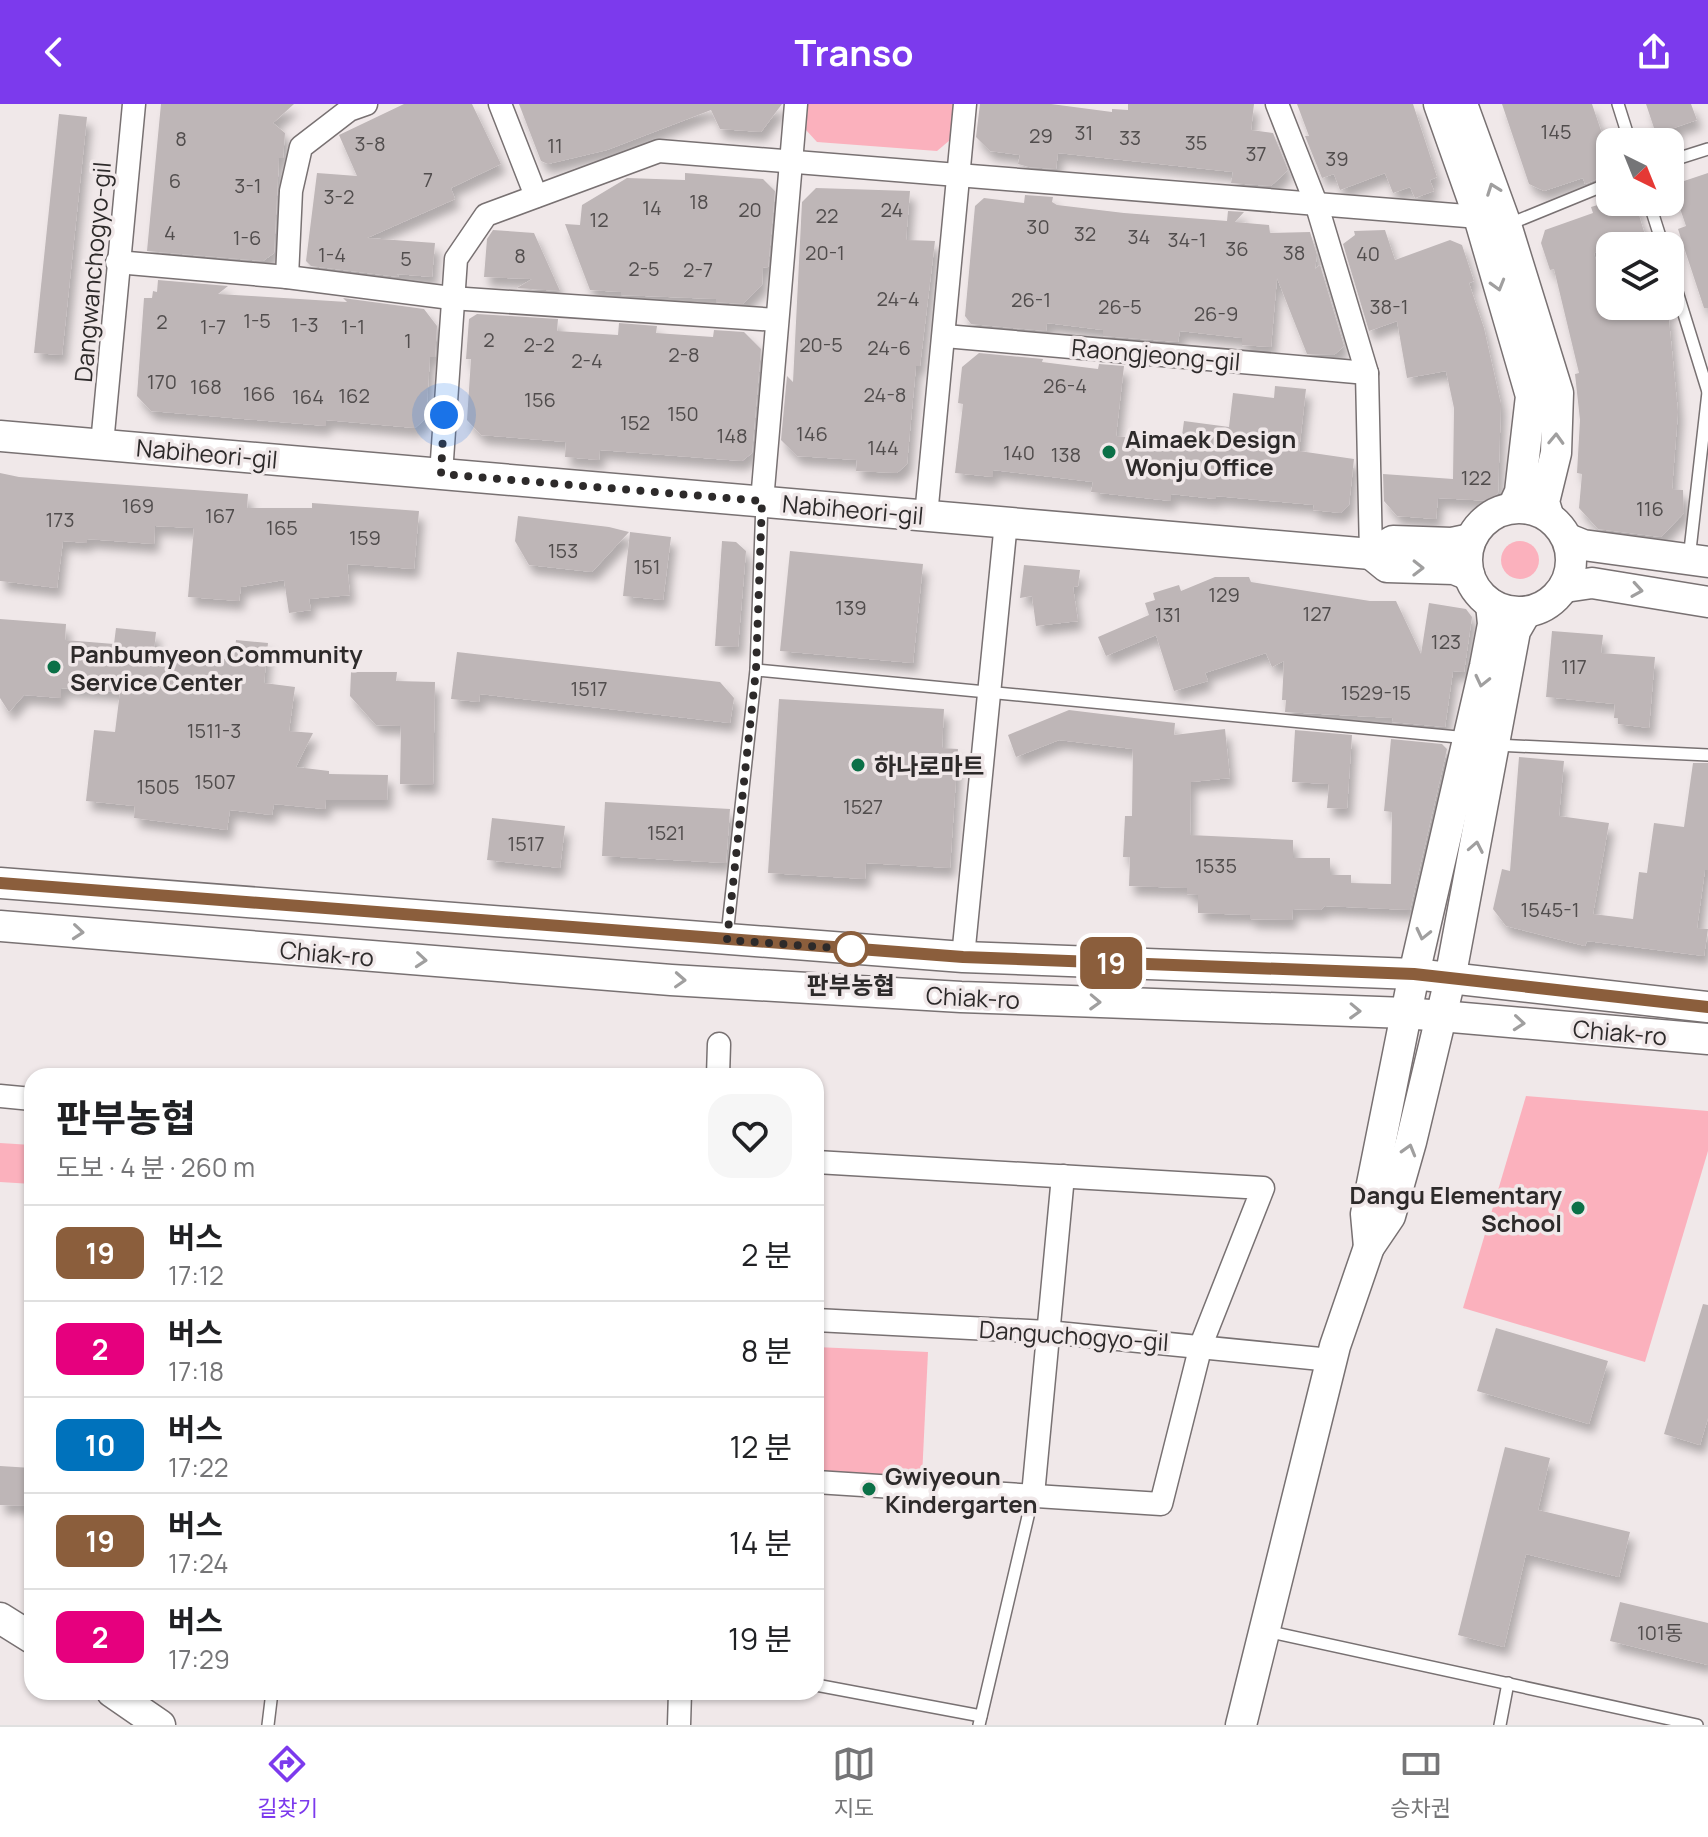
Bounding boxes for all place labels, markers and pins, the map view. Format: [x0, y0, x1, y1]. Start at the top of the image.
place label: Aimaek Design Wonju Office [1125, 422, 1296, 483]
marker: Aimaek Design Wonju Office [1100, 443, 1118, 461]
place label: Panbumyeon Community Service Center [70, 637, 363, 698]
marker: Panbumyeon Community Service Center [45, 658, 63, 676]
place label: 하나로마트 [874, 749, 984, 782]
marker: 하나로마트 [849, 756, 867, 774]
marker: 판부농협 [834, 932, 868, 966]
place label: 판부농협 [807, 968, 895, 1001]
place label: Dangu Elementary School [1350, 1178, 1563, 1239]
marker: Dangu Elementary School [1569, 1199, 1587, 1217]
place label: Gwiyeoun Kindergarten [885, 1459, 1037, 1520]
marker: Gwiyeoun Kindergarten [860, 1480, 878, 1498]

